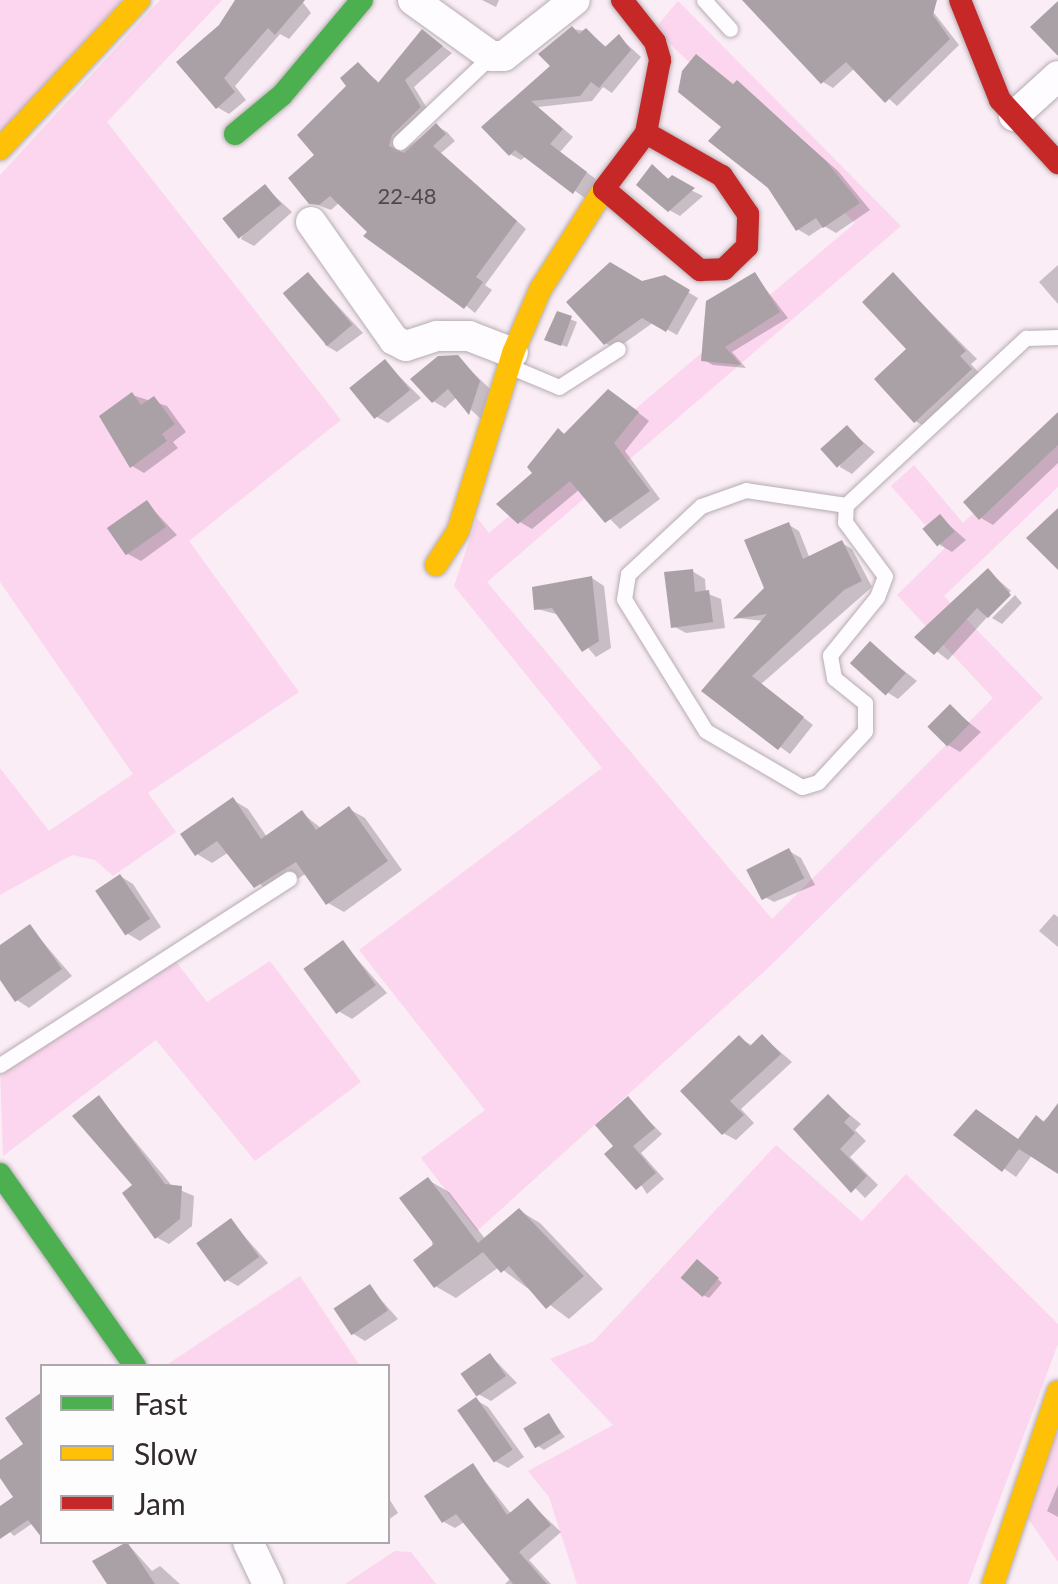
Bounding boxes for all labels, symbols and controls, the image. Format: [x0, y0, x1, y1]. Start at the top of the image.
house number: 22-48 [377, 183, 437, 209]
legend [40, 1364, 390, 1544]
text: Fast [134, 1385, 188, 1421]
text: Slow [134, 1435, 197, 1471]
text: Jam [134, 1485, 186, 1521]

